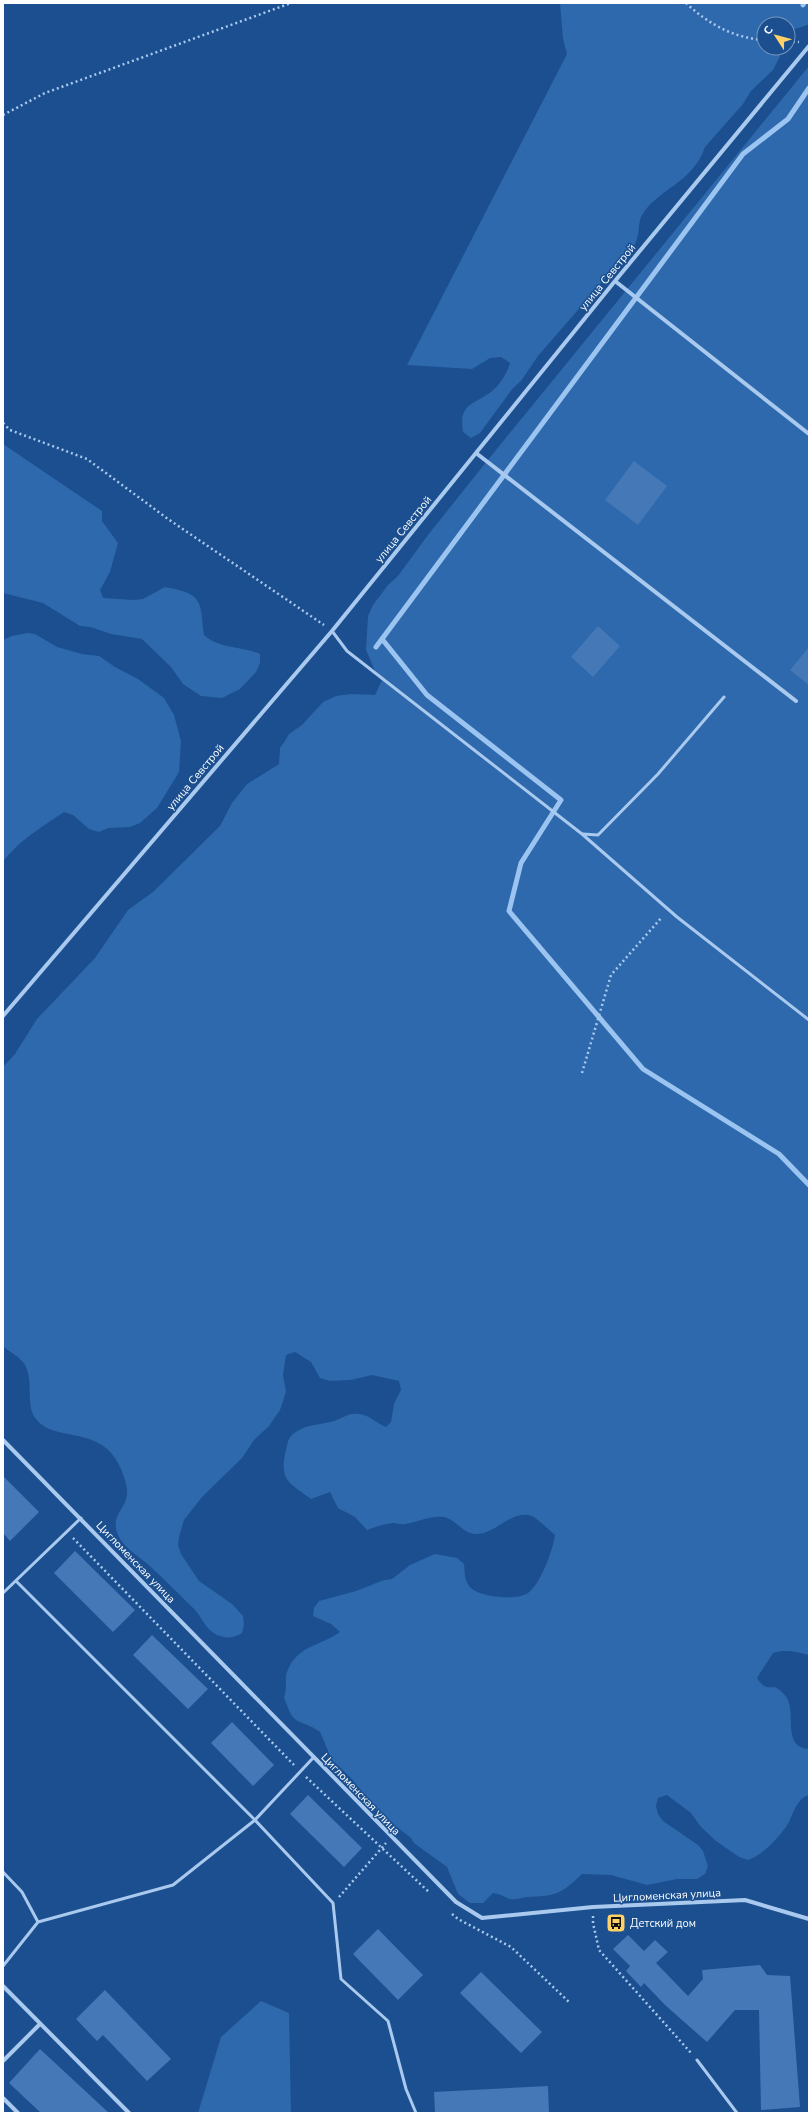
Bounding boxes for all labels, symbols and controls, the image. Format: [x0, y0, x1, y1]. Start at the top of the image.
north arrow [756, 16, 796, 56]
text: С [760, 23, 777, 38]
street label: улица Севстрой [576, 241, 639, 314]
street label: улица Севстрой [372, 493, 435, 566]
street label: улица Севстрой [163, 741, 227, 814]
street label: Цигломенская улица [93, 1518, 179, 1607]
street label: Цигломенская улица [318, 1750, 404, 1839]
street label: Цигломенская улица [613, 1885, 722, 1906]
bus stop icon: Детский дом [605, 1912, 627, 1934]
place label: Детский дом [630, 1916, 696, 1931]

